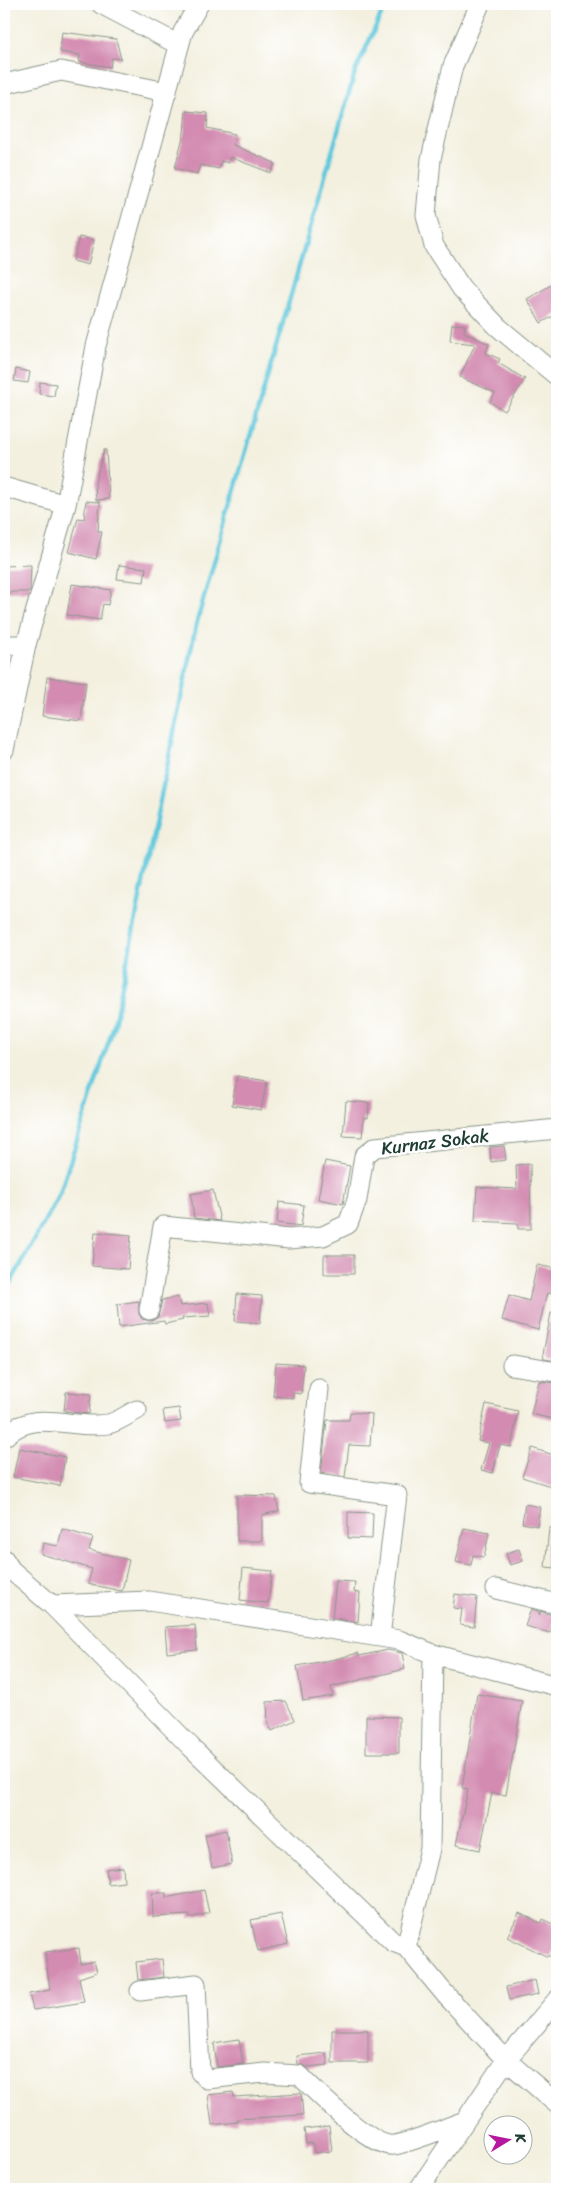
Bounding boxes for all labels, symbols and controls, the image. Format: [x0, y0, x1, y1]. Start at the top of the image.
street label: Kurnaz Sokak [379, 1119, 491, 1164]
north arrow [484, 2116, 534, 2166]
text: K [507, 2130, 534, 2146]

